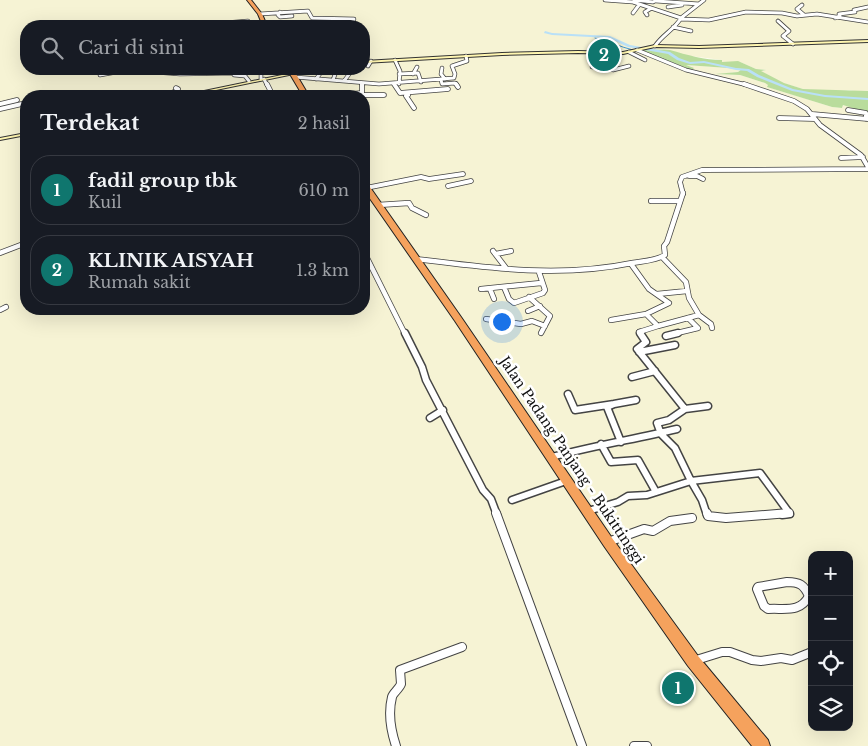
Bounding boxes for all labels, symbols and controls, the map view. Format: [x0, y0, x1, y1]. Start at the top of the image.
search box [20, 20, 370, 75]
icon: search [38, 34, 66, 62]
text: Cari di sini [78, 36, 184, 59]
pin: 2 [588, 36, 620, 74]
text: Terdekat [40, 110, 139, 136]
text: 2 hasil [298, 113, 350, 133]
text: fadil group tbk [88, 169, 237, 192]
text: 1 [54, 180, 60, 200]
text: 610 m [298, 180, 349, 200]
text: Kuil [88, 192, 122, 212]
text: KLINIK AISYAH [88, 249, 254, 272]
text: 2 [52, 260, 62, 280]
text: 1.3 km [296, 260, 349, 280]
text: Rumah sakit [88, 272, 190, 292]
your location [489, 309, 515, 335]
street label: Jalan Padang Panjang - Bukittinggi [495, 351, 648, 567]
map controls [808, 551, 853, 731]
button: + [808, 551, 853, 596]
button: − [808, 596, 853, 641]
button: locate [808, 641, 853, 686]
pin: 1 [662, 669, 694, 707]
button: layers [808, 686, 853, 731]

